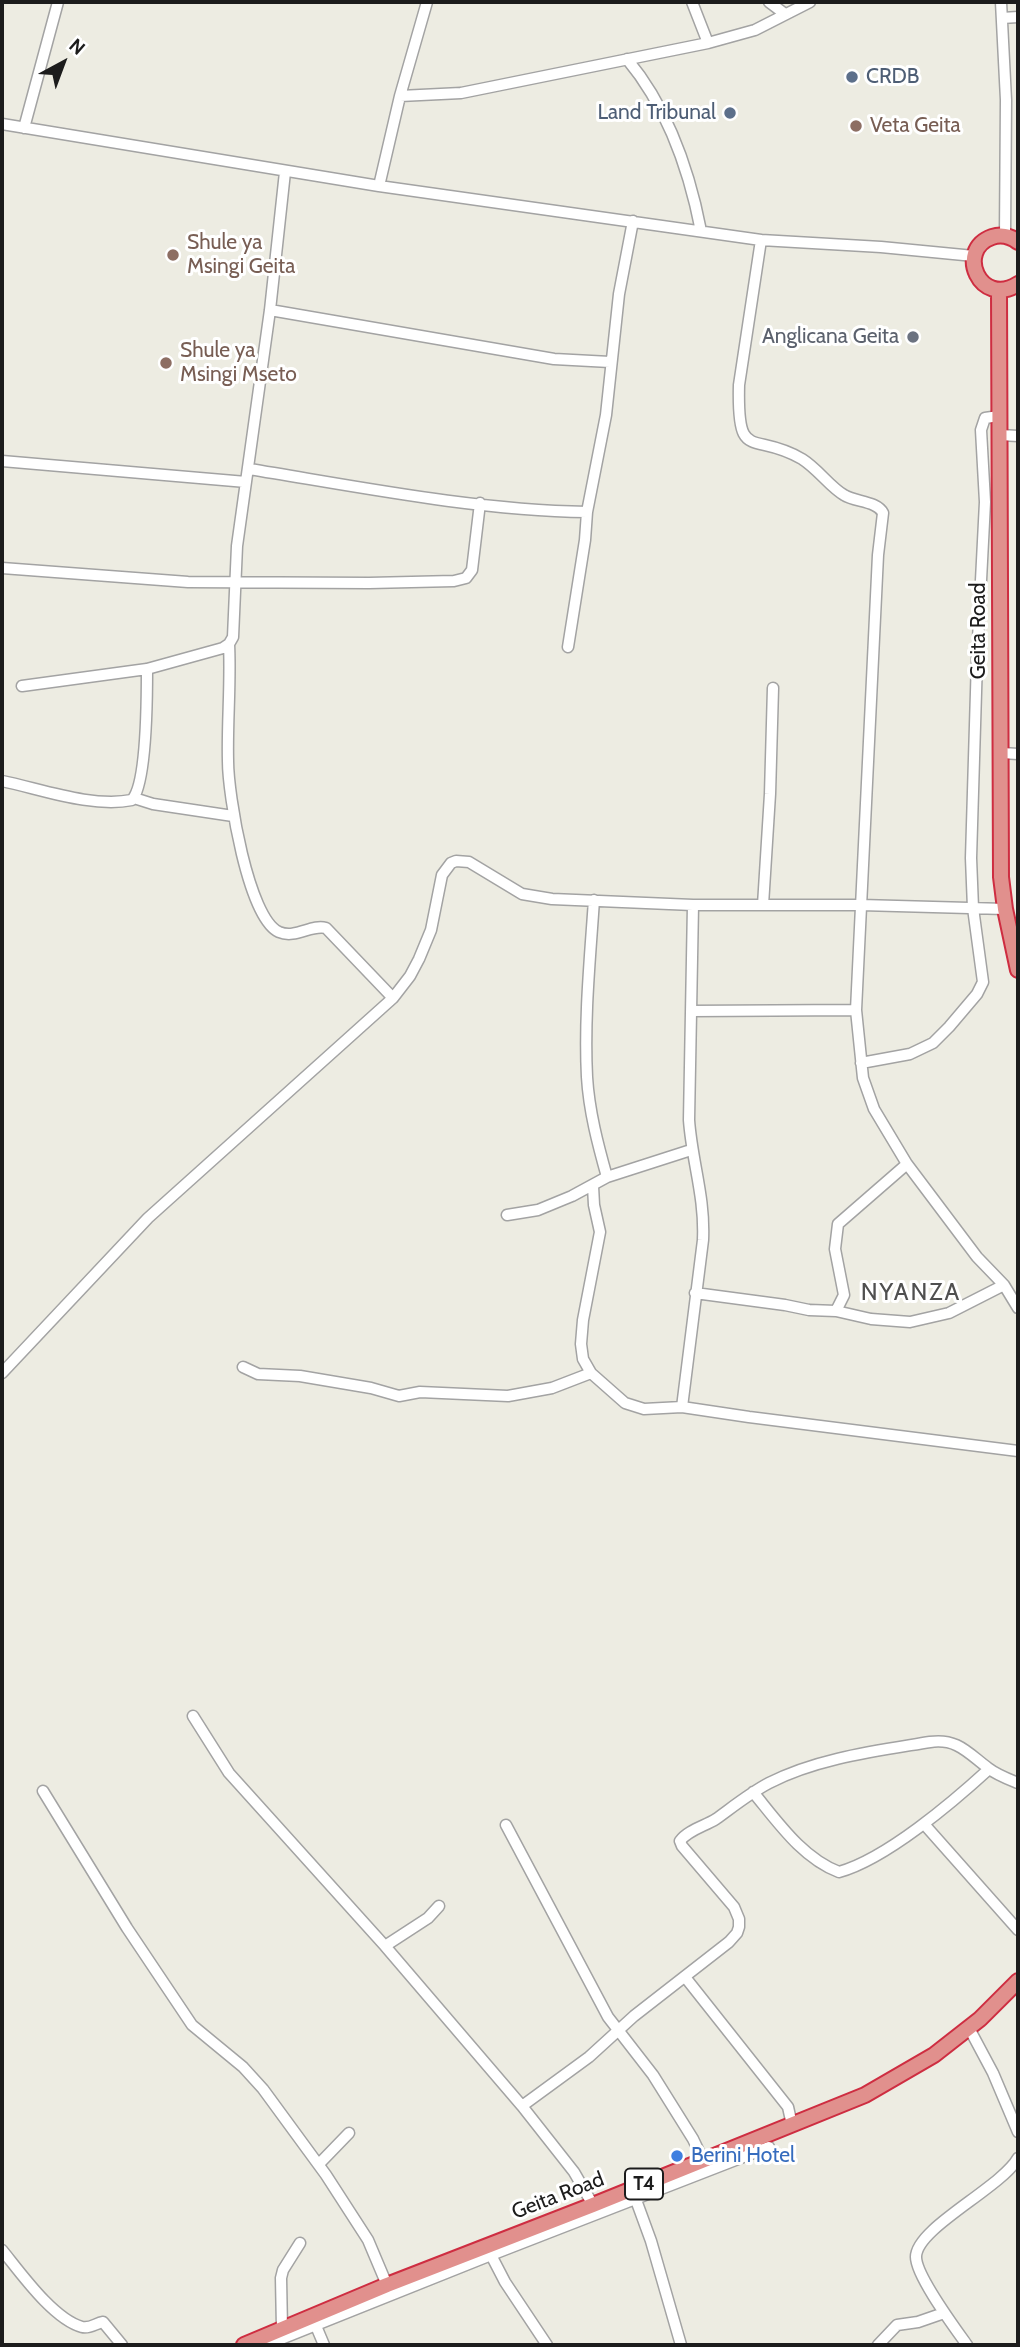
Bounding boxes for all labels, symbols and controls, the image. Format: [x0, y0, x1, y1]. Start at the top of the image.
north arrow [28, 28, 98, 98]
text: N [64, 34, 90, 60]
place label: CRDB [866, 64, 919, 90]
marker: CRDB [844, 69, 860, 85]
place label: Land Tribunal [597, 100, 716, 126]
marker: Land Tribunal [722, 105, 738, 121]
place label: Veta Geita [870, 113, 961, 139]
marker: Veta Geita [848, 118, 864, 134]
place label: Shule ya Msingi Geita [187, 230, 295, 280]
marker: Shule ya Msingi Geita [165, 247, 181, 263]
place label: Anglicana Geita [762, 324, 899, 350]
marker: Anglicana Geita [905, 329, 921, 345]
place label: Shule ya Msingi Mseto [180, 338, 297, 388]
marker: Shule ya Msingi Mseto [158, 355, 174, 371]
street label: Geita Road [966, 583, 992, 679]
district label: NYANZA [861, 1279, 961, 1307]
place label: Berini Hotel [691, 2143, 795, 2169]
marker: Berini Hotel [669, 2148, 685, 2164]
street label: Geita Road [508, 2167, 608, 2225]
road number: T4 [625, 2168, 663, 2200]

